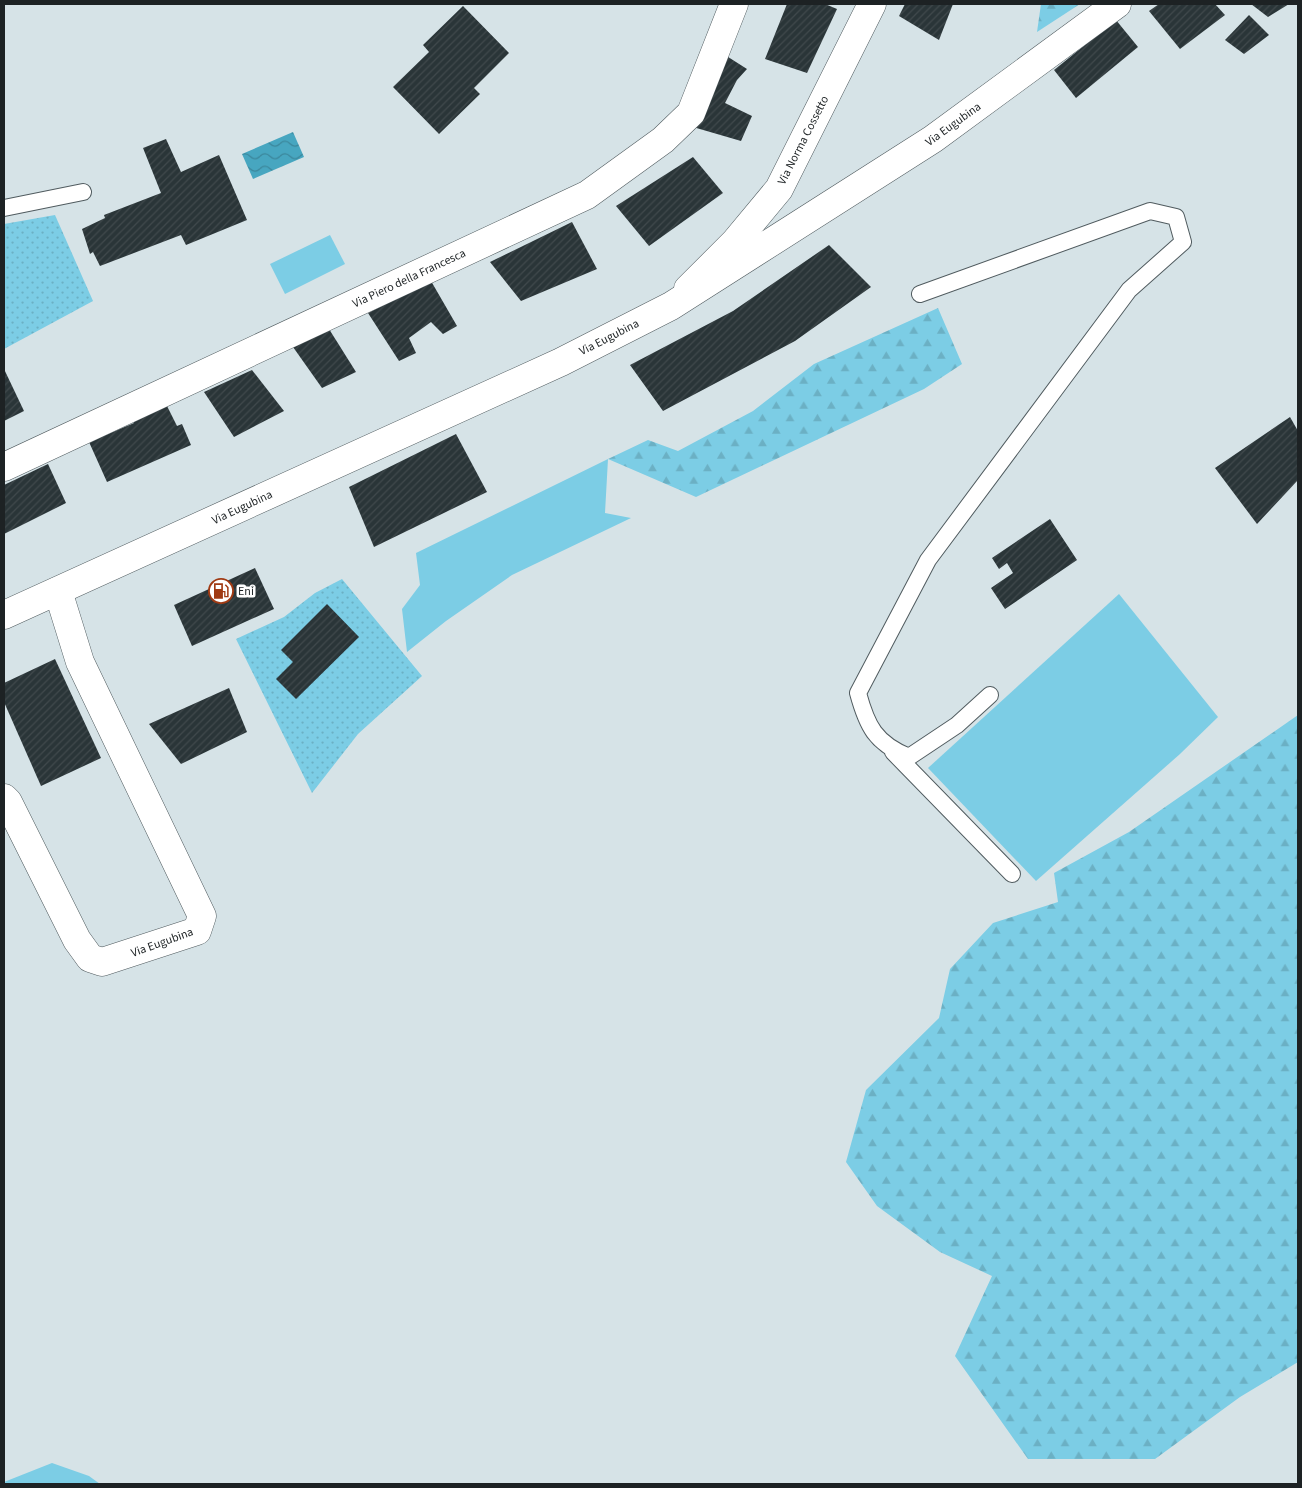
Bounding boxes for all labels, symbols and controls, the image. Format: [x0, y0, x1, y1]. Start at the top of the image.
street label: Via Norma Cossetto [774, 93, 833, 188]
street label: Via Eugubina [922, 98, 985, 150]
street label: Via Piero della Francesca [350, 245, 469, 312]
street label: Via Eugubina [576, 315, 642, 360]
street label: Via Eugubina [209, 486, 275, 529]
fuel station icon: Eni [208, 578, 234, 604]
place label: Eni [238, 583, 254, 600]
street label: Via Eugubina [129, 923, 196, 962]

